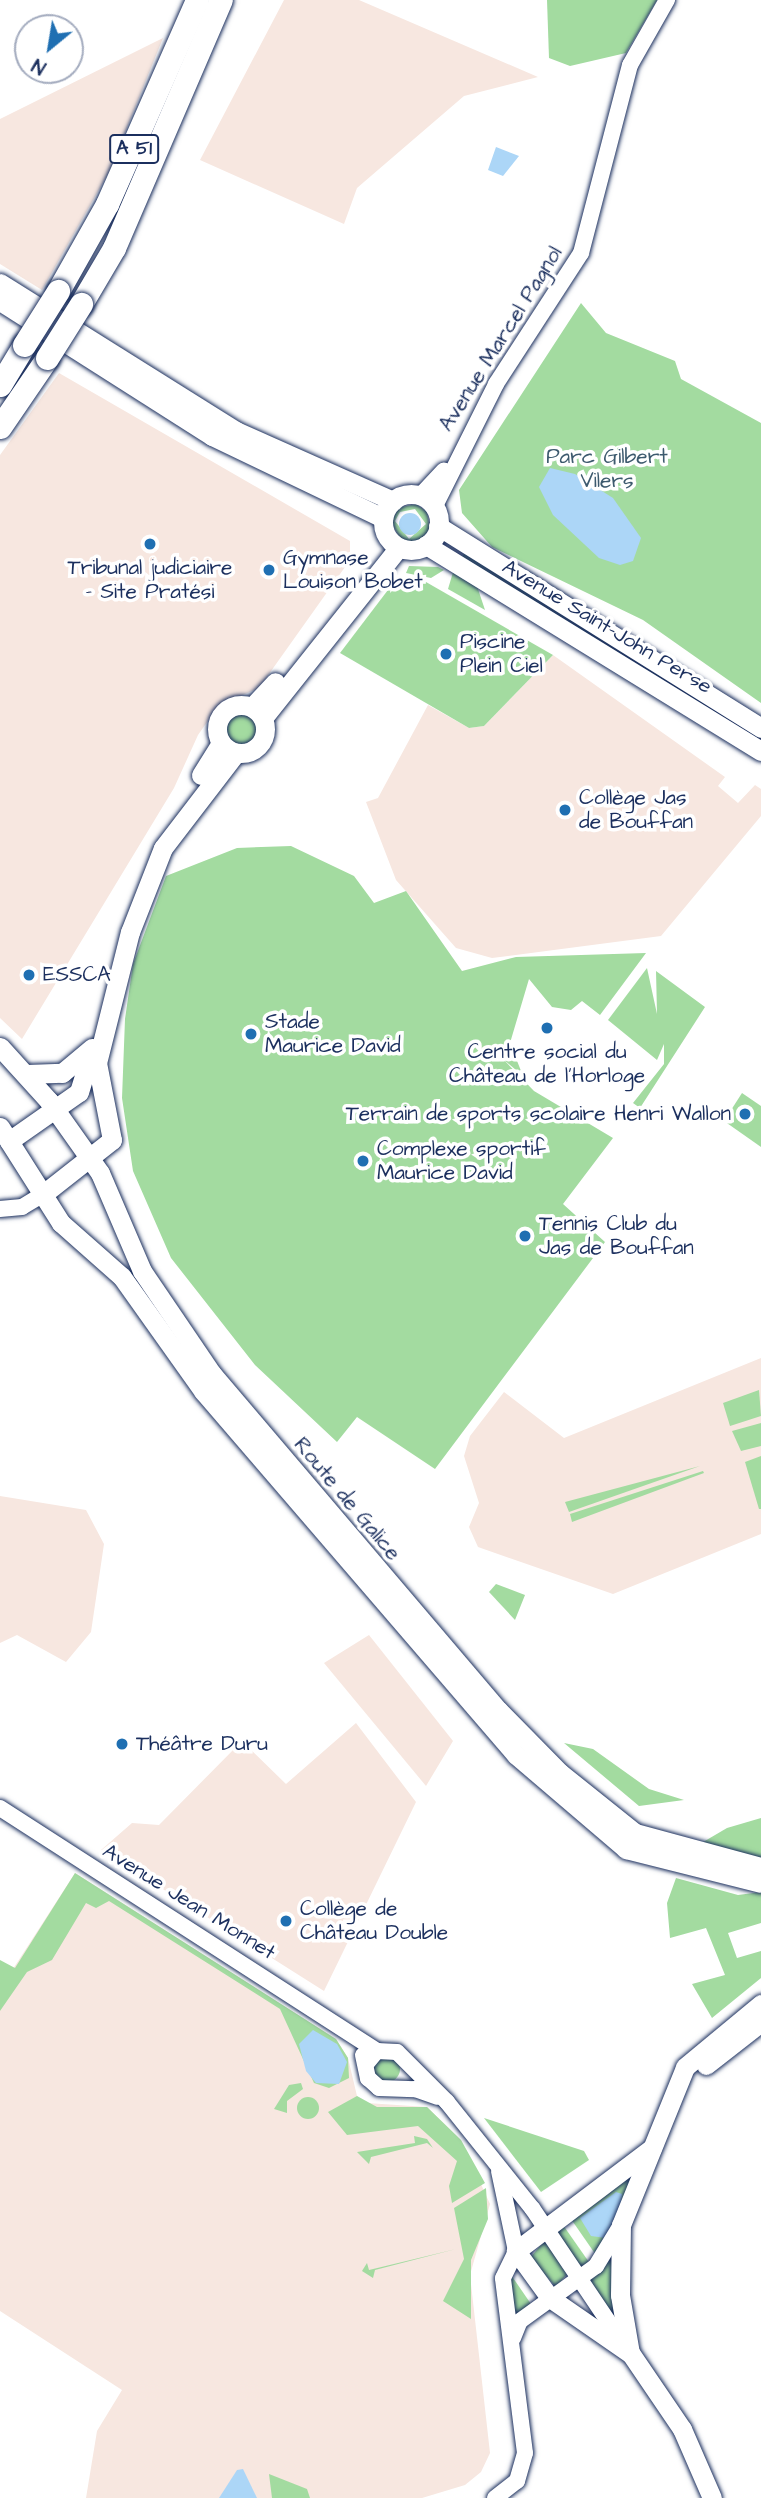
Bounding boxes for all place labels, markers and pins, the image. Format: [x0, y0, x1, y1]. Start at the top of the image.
marker: Tribunal judiciaire - Site Pratési [142, 536, 158, 552]
place label: Gymnase Louison Bobet [283, 545, 423, 595]
place label: Tribunal judiciaire - Site Pratési [68, 555, 232, 605]
marker: Gymnase Louison Bobet [261, 562, 277, 578]
place label: Piscine Plein Ciel [460, 629, 543, 679]
marker: Piscine Plein Ciel [438, 646, 454, 662]
place label: Collège Jas de Bouffan [579, 785, 693, 835]
marker: Collège Jas de Bouffan [557, 802, 573, 818]
place label: ESSCA [43, 962, 111, 988]
marker: ESSCA [21, 967, 37, 983]
place label: Stade Maurice David [265, 1009, 401, 1059]
marker: Centre social du Château de l'Horloge [539, 1020, 555, 1036]
marker: Stade Maurice David [243, 1026, 259, 1042]
place label: Centre social du Château de l'Horloge [449, 1039, 645, 1089]
place label: Terrain de sports scolaire Henri Wallon [346, 1101, 731, 1127]
marker: Terrain de sports scolaire Henri Wallon [737, 1106, 753, 1122]
place label: Complexe sportif Maurice David [377, 1136, 546, 1186]
marker: Complexe sportif Maurice David [355, 1153, 371, 1169]
place label: Tennis Club du Jas de Bouffan [539, 1211, 694, 1261]
marker: Tennis Club du Jas de Bouffan [517, 1228, 533, 1244]
place label: Théâtre Duru [136, 1731, 268, 1757]
marker: Théâtre Duru [114, 1736, 130, 1752]
place label: Collège de Château Double [300, 1896, 448, 1946]
marker: Collège de Château Double [278, 1913, 294, 1929]

